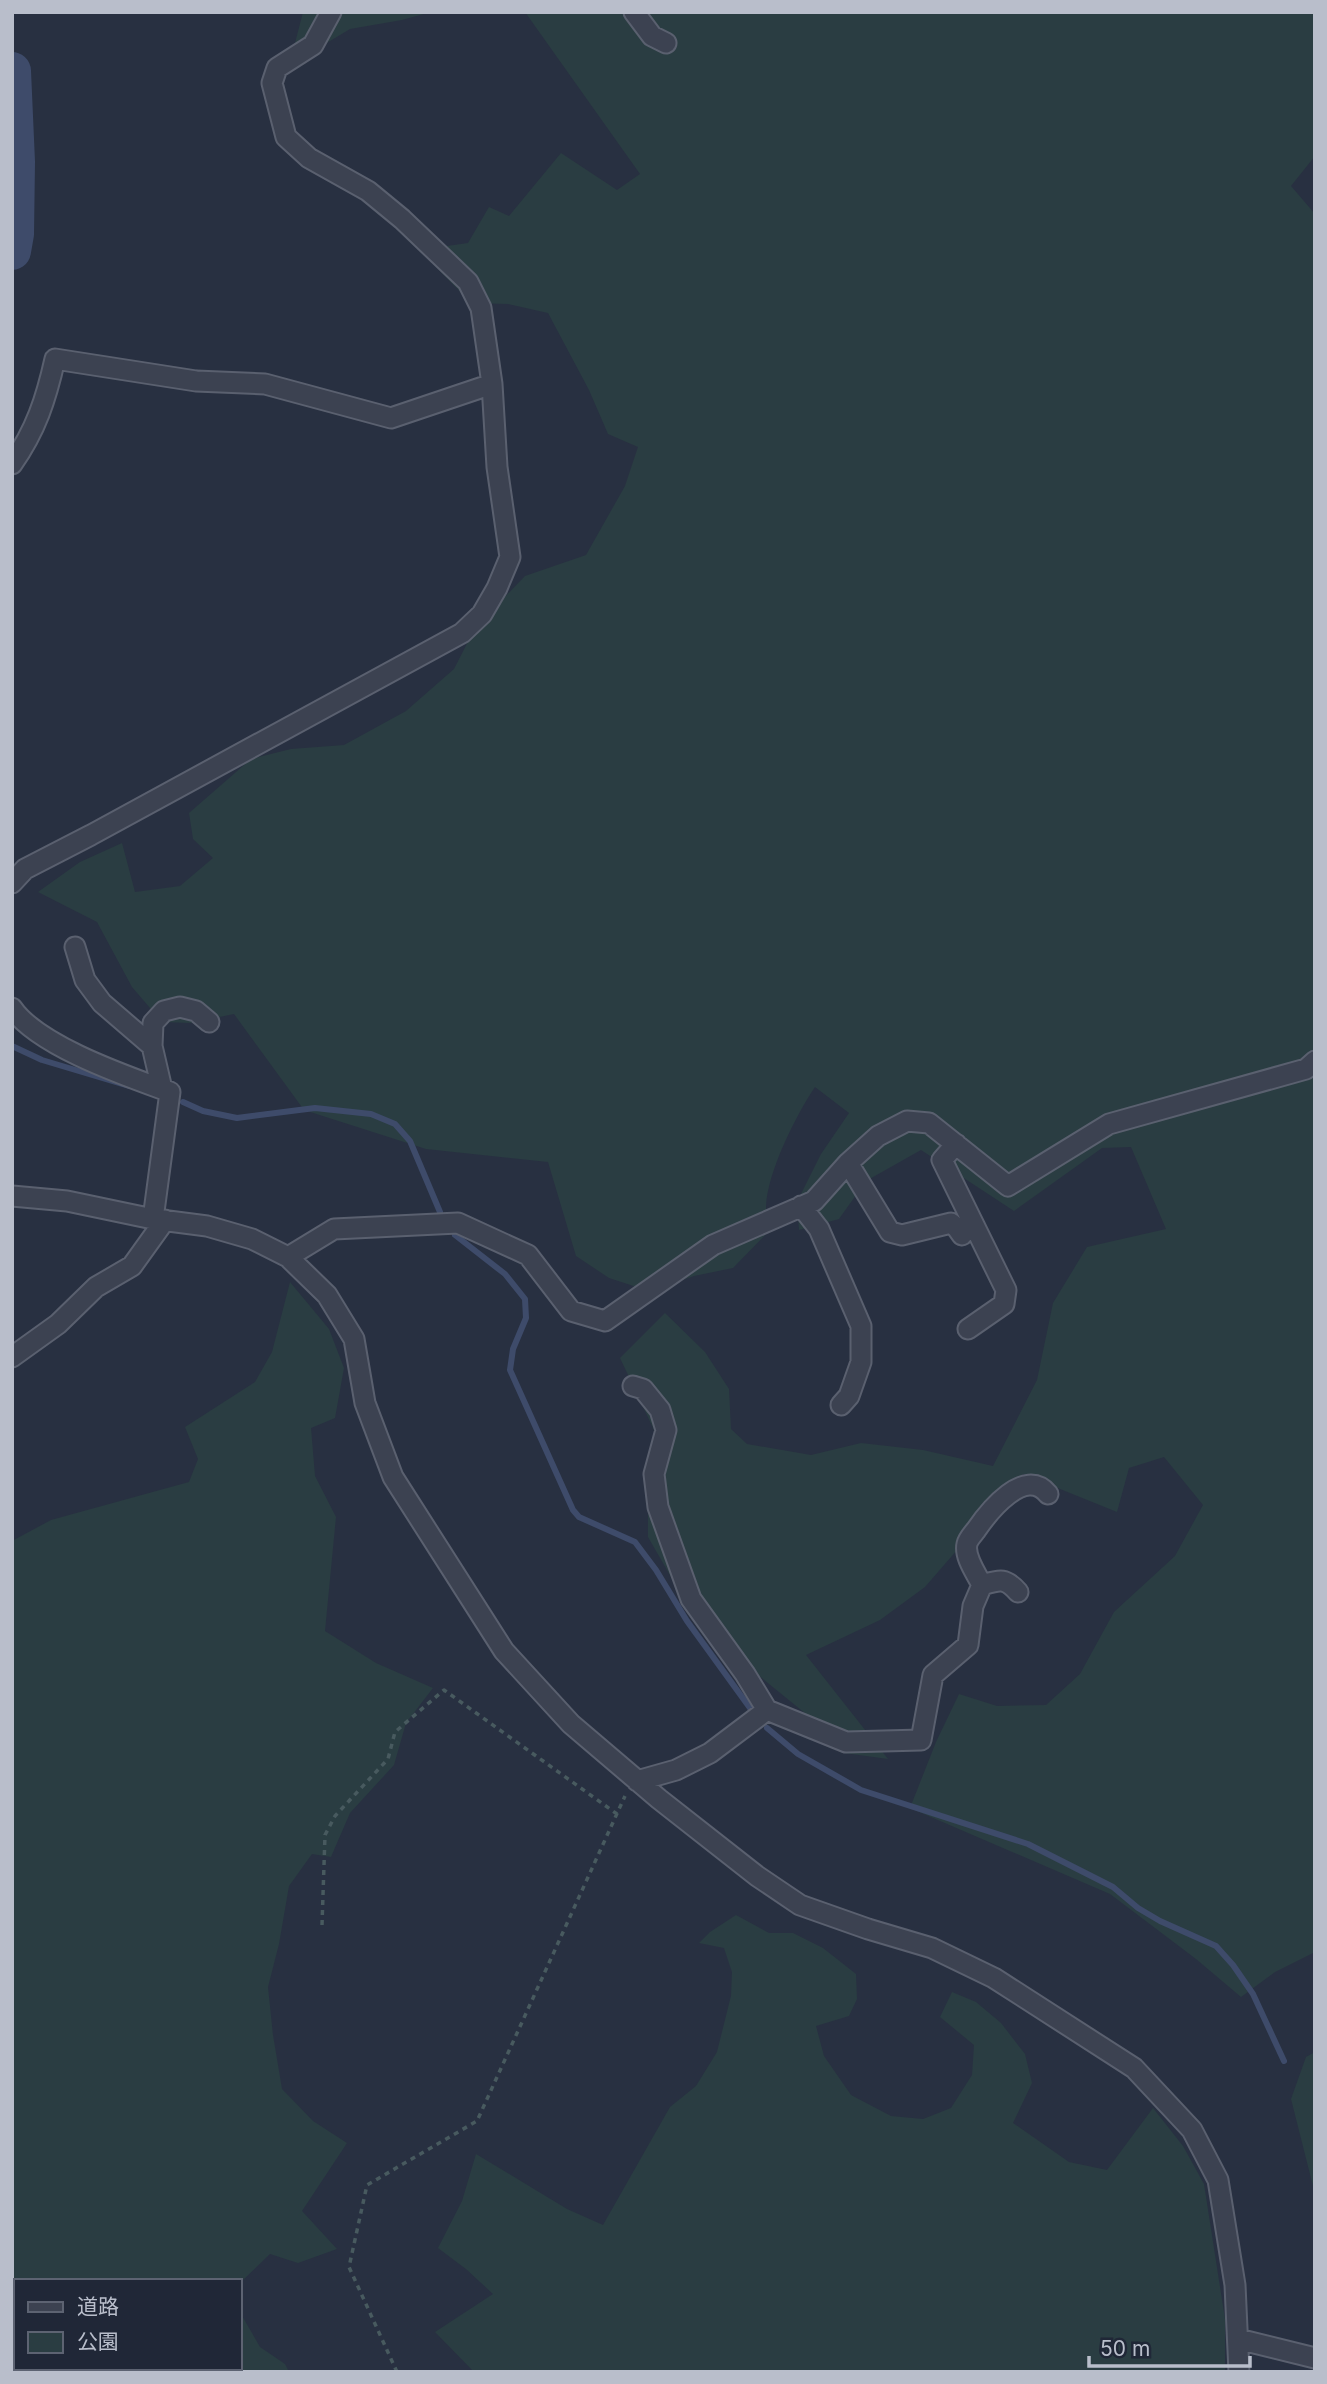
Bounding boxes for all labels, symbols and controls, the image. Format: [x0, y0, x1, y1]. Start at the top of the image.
legend [14, 2279, 242, 2370]
text: 道路 [77, 2294, 119, 2319]
scale bar [1089, 2324, 1250, 2368]
text: 公園 [77, 2329, 119, 2354]
text: 50 m [1100, 2336, 1150, 2361]

